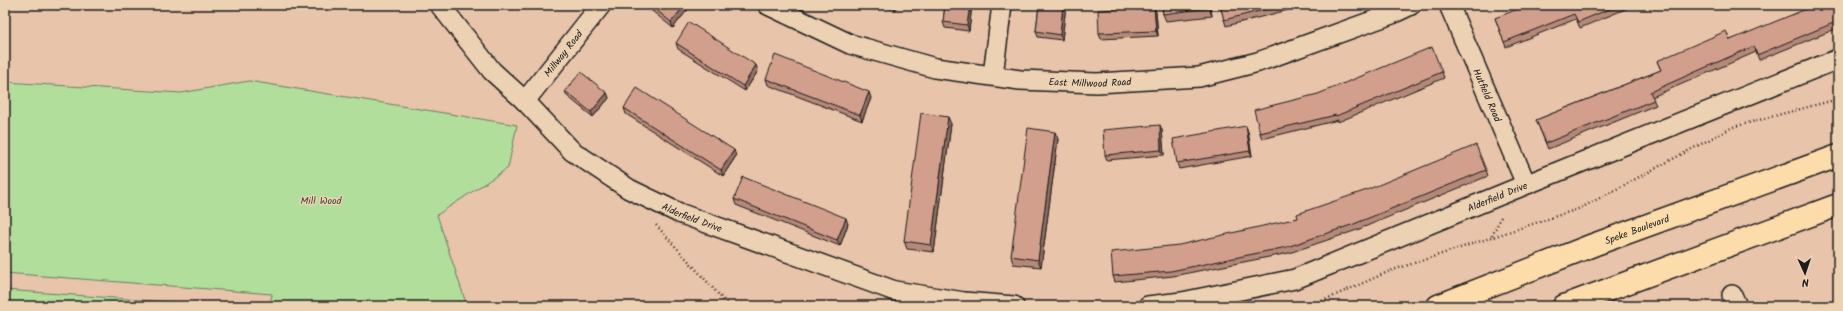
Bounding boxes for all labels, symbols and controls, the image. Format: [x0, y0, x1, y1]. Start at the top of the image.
street label: Millway Road [540, 26, 588, 80]
street label: Hutfield Road [1468, 66, 1506, 126]
street label: East Millwood Road [1048, 74, 1133, 92]
street label: Alderfield Drive [1465, 178, 1530, 217]
park label: Mill Wood [300, 193, 343, 209]
street label: Alderfield Drive [659, 199, 725, 237]
street label: Speke Boulevard [1602, 211, 1672, 249]
north arrow [1785, 253, 1825, 293]
text: N [1801, 273, 1809, 291]

